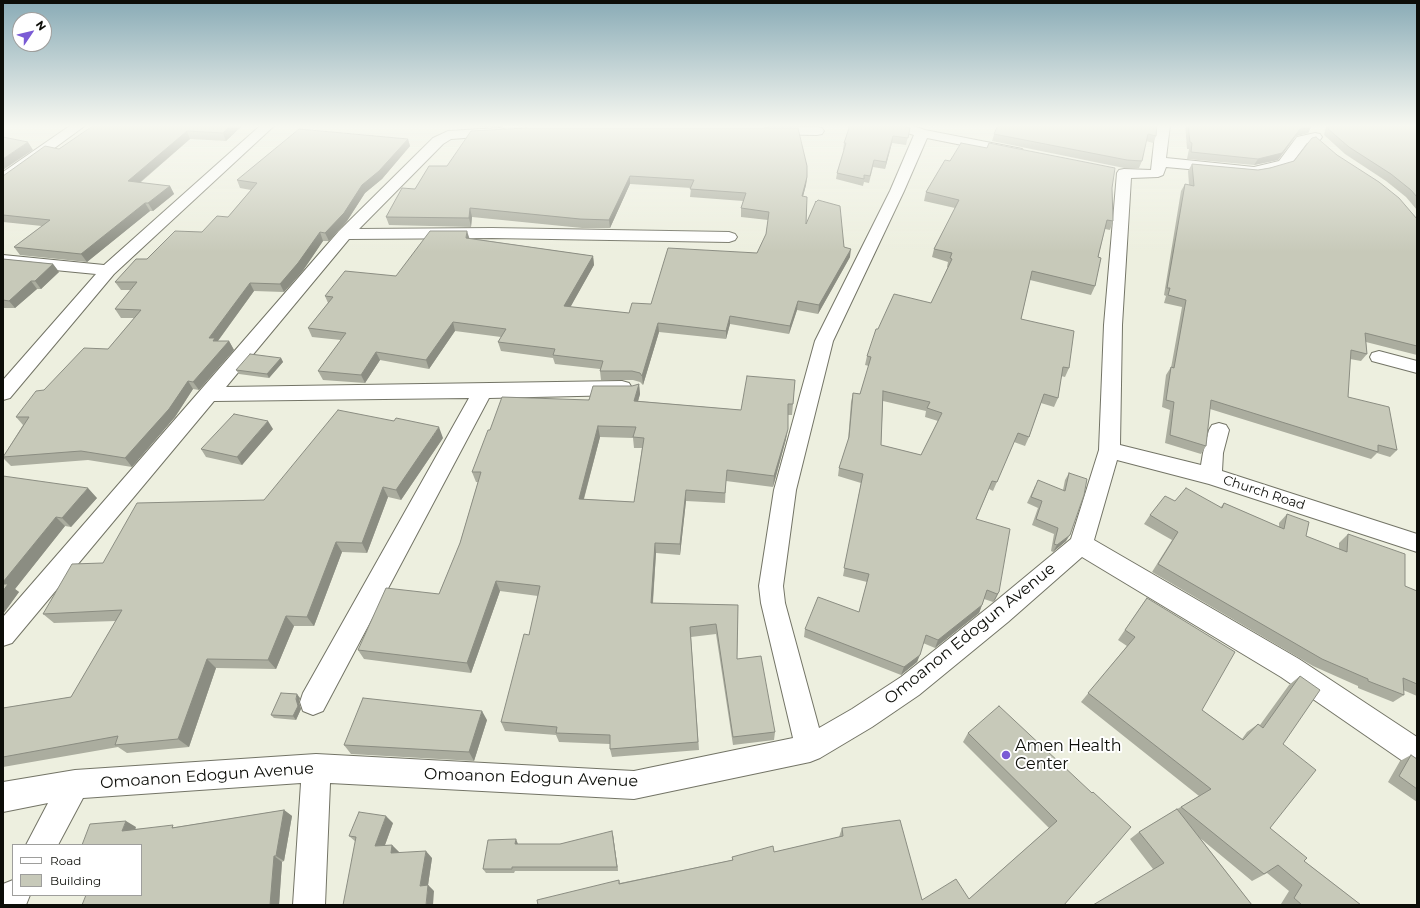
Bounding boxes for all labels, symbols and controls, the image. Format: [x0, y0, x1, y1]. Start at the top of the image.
north arrow [12, 12, 52, 52]
text: N [33, 18, 49, 33]
street label: Church Road [1221, 472, 1307, 514]
street label: Omoanon Edogun Avenue [881, 559, 1059, 709]
place label: Amen Health Center [1015, 736, 1121, 774]
marker: Amen Health Center [1000, 749, 1012, 761]
street label: Omoanon Edogun Avenue [99, 759, 315, 793]
street label: Omoanon Edogun Avenue [424, 765, 638, 791]
legend [12, 844, 142, 896]
text: Road [50, 853, 81, 868]
text: Building [50, 873, 101, 888]

